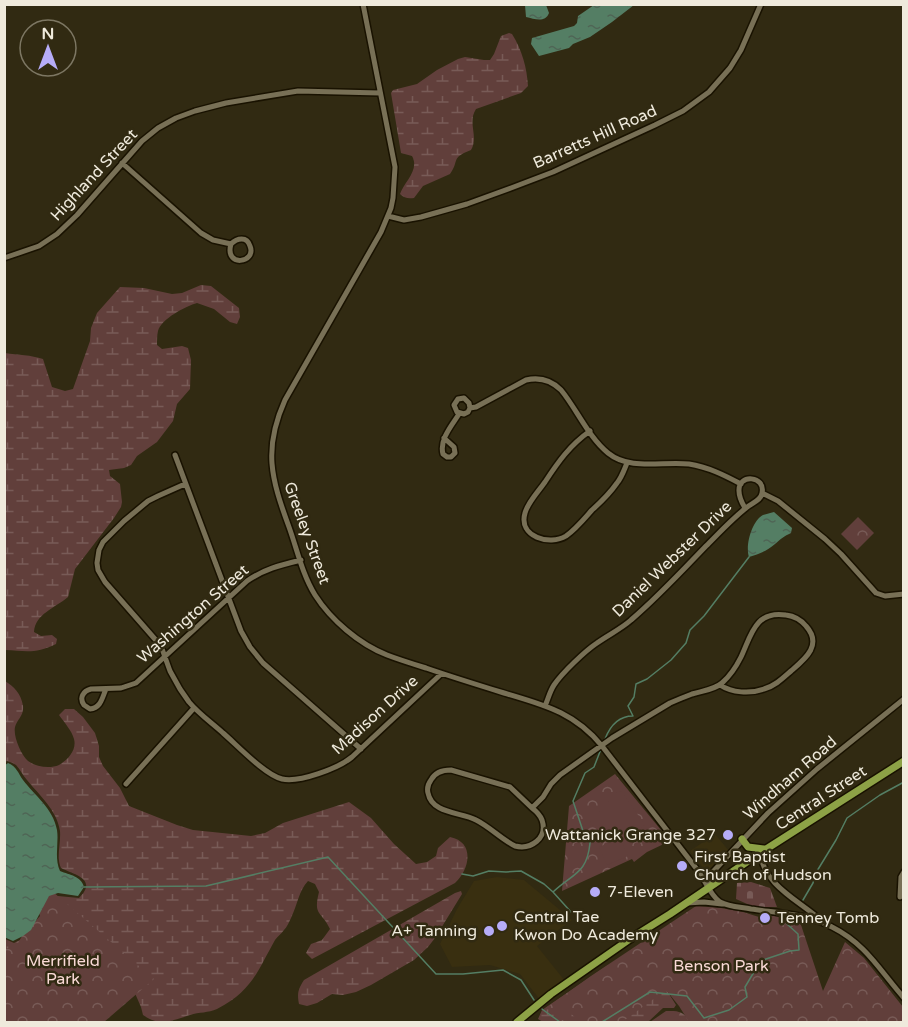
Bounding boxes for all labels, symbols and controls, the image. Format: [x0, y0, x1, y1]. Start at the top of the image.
north arrow [18, 18, 78, 78]
text: N [42, 24, 54, 44]
street label: Barretts Hill Road [530, 101, 660, 173]
street label: Highland Street [46, 125, 142, 225]
street label: Greeley Street [279, 479, 335, 587]
street label: Daniel Webster Drive [608, 497, 736, 621]
street label: Washington Street [133, 560, 253, 668]
street label: Madison Drive [328, 671, 422, 759]
street label: Windham Road [739, 732, 841, 824]
street label: Central Street [772, 761, 870, 835]
place label: Wattanick Grange 327 [545, 825, 716, 845]
marker: Wattanick Grange 327 [721, 828, 735, 842]
place label: First Baptist Church of Hudson [694, 847, 832, 885]
marker: First Baptist Church of Hudson [675, 859, 689, 873]
place label: 7-Eleven [607, 882, 674, 902]
marker: 7-Eleven [588, 885, 602, 899]
place label: Central Tae Kwon Do Academy [514, 907, 658, 945]
place label: Tenney Tomb [777, 908, 879, 928]
marker: Tenney Tomb [758, 911, 772, 925]
marker: Central Tae Kwon Do Academy [495, 919, 509, 933]
place label: A+ Tanning [391, 921, 477, 941]
marker: A+ Tanning [482, 924, 496, 938]
park label: Merrifield Park [26, 951, 100, 989]
park label: Benson Park [673, 956, 769, 976]

